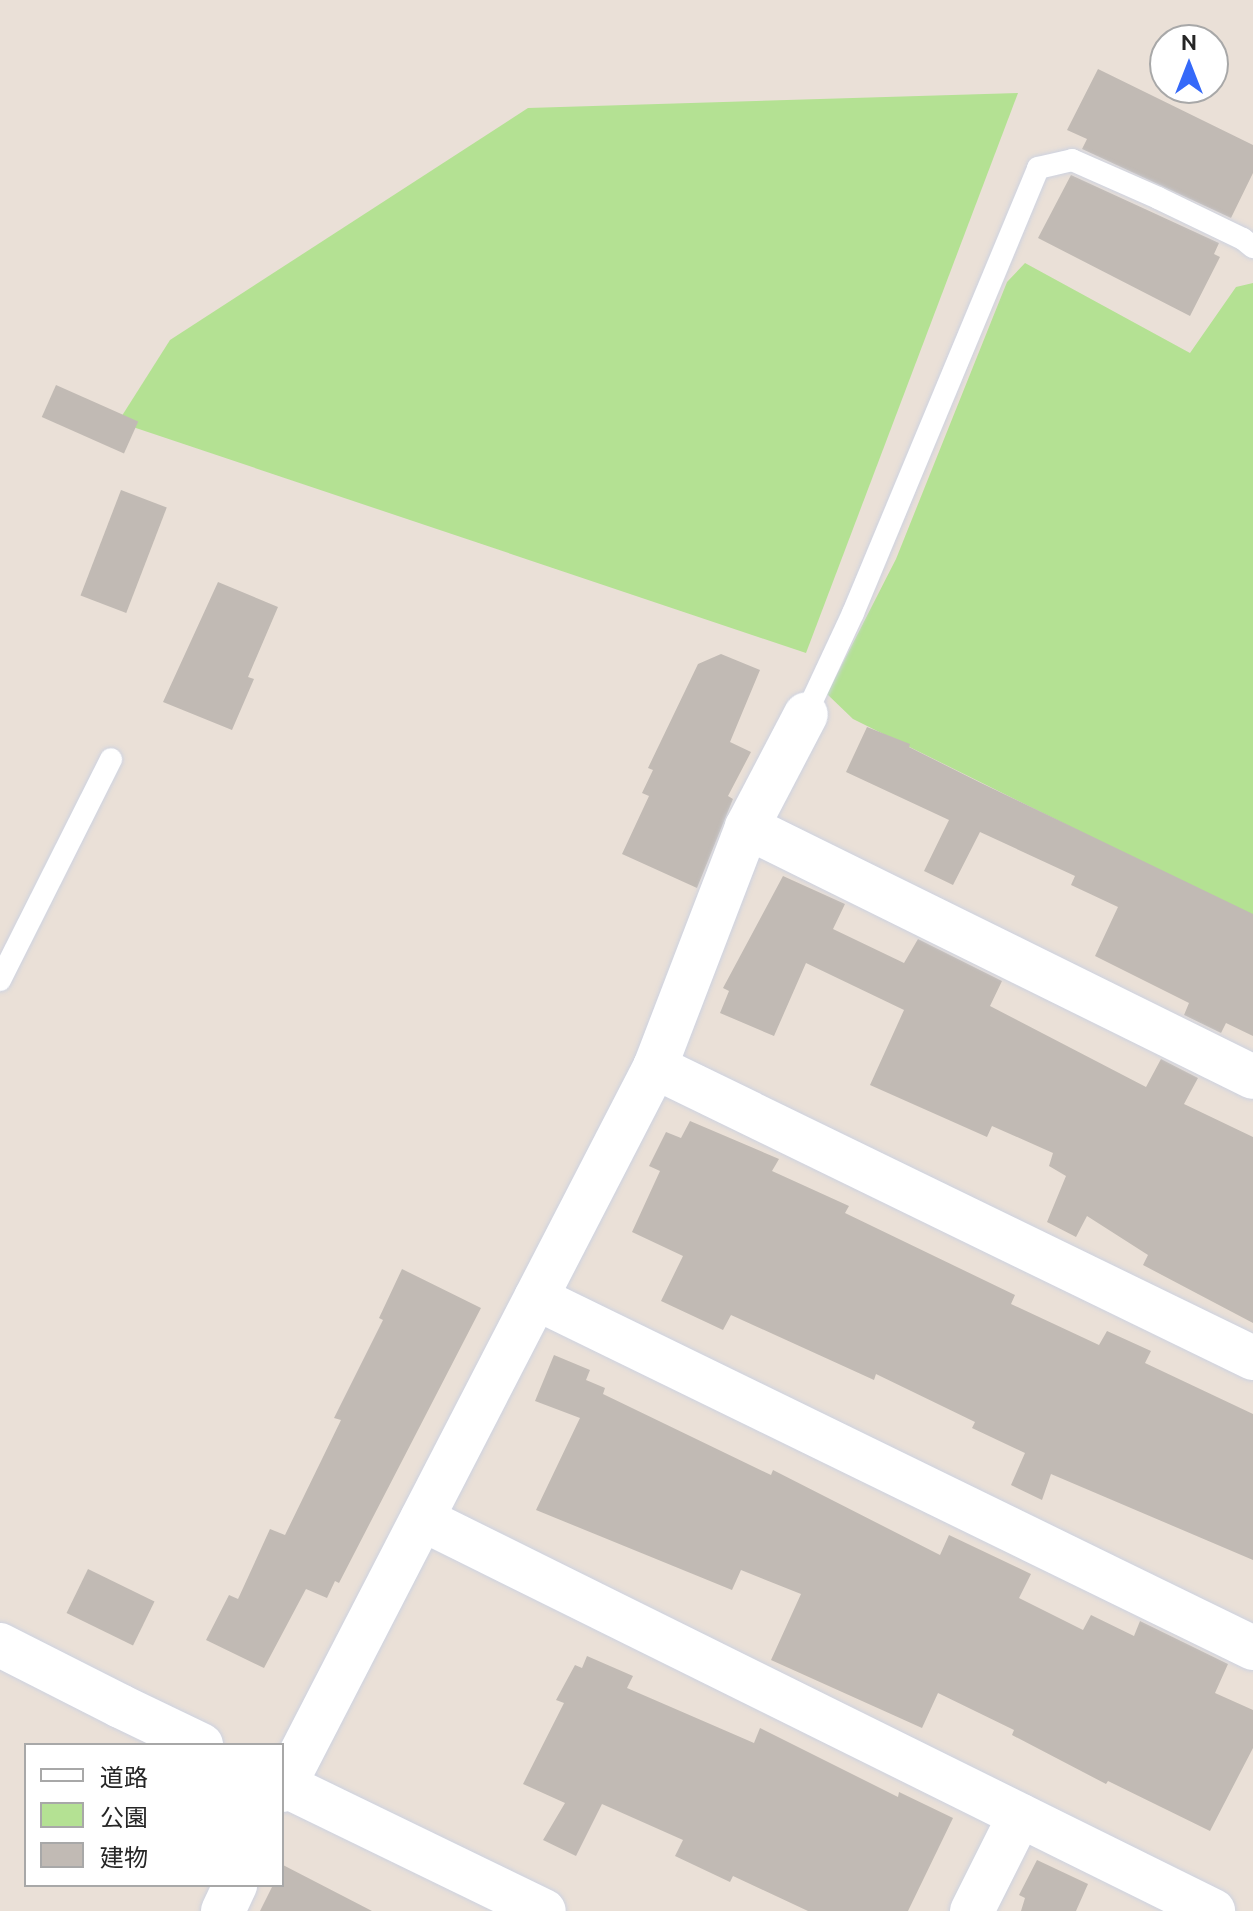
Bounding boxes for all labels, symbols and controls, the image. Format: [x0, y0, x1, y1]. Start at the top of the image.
north arrow [1149, 24, 1229, 104]
text: N [1181, 29, 1197, 54]
legend [24, 1743, 284, 1887]
text: 道路 [100, 1764, 148, 1791]
text: 公園 [100, 1804, 148, 1831]
text: 建物 [100, 1844, 148, 1871]

